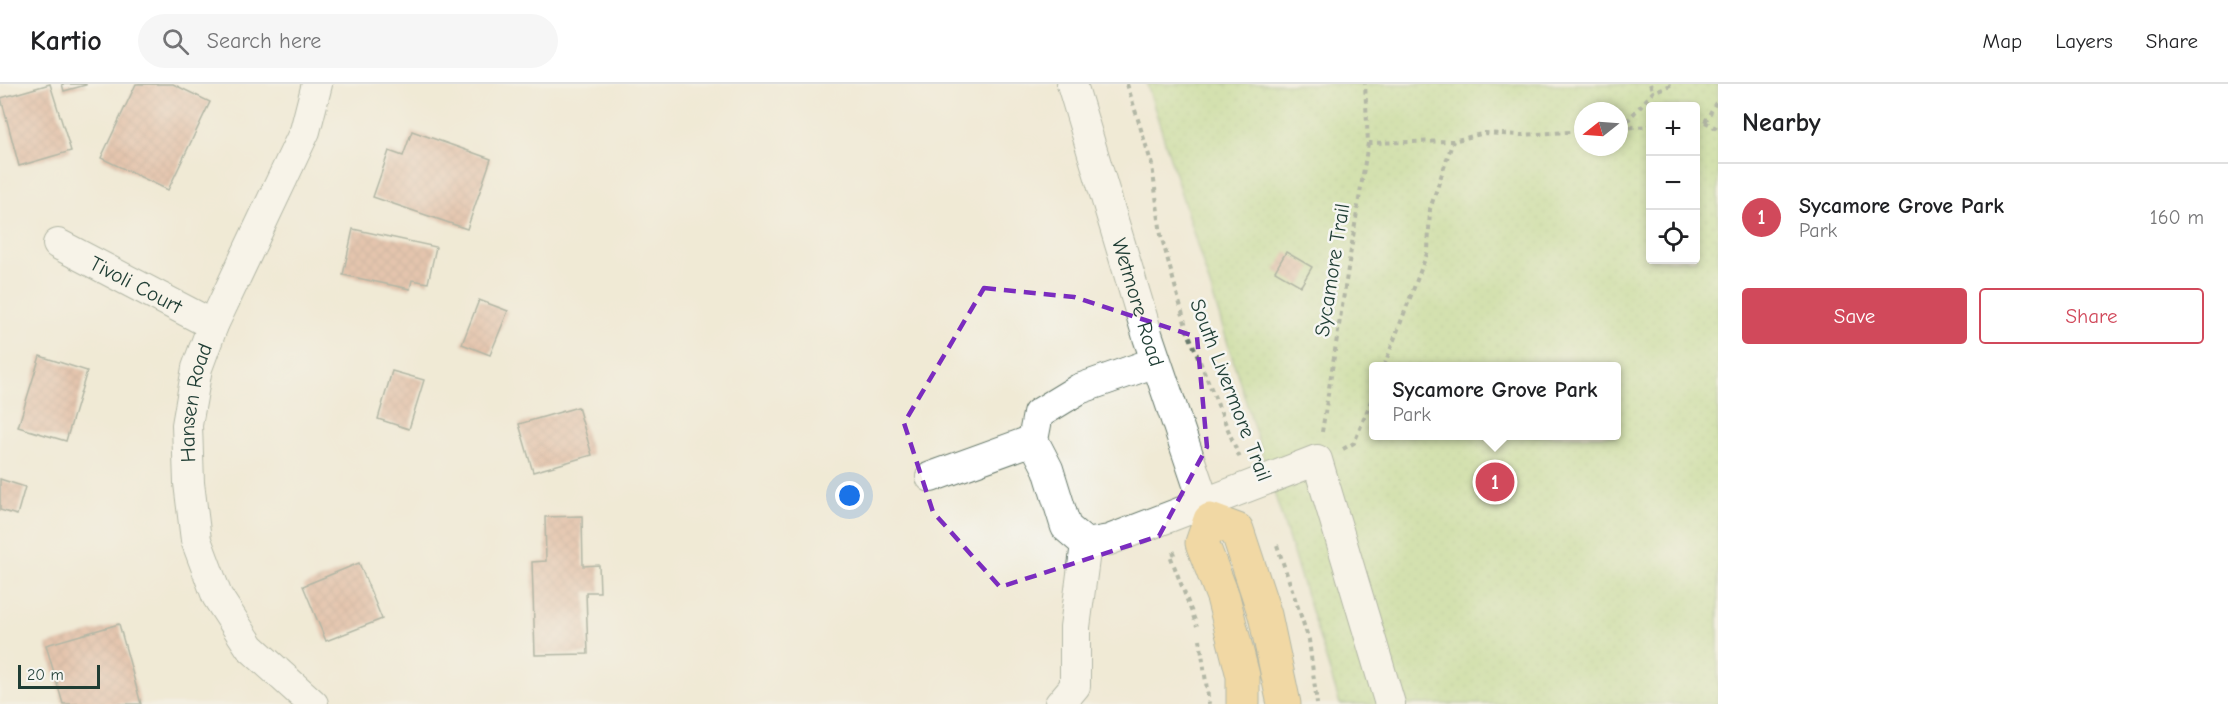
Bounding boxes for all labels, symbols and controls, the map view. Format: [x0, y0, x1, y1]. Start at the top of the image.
search box [138, 14, 558, 68]
text: Kartio [30, 25, 102, 57]
icon: search [159, 25, 192, 58]
text: Search here [207, 28, 321, 54]
text: Map [1983, 29, 2022, 53]
text: Layers [2055, 29, 2113, 53]
text: Share [2146, 29, 2198, 53]
north arrow [1574, 102, 1628, 156]
map controls [1646, 102, 1700, 264]
button: + [1646, 102, 1700, 156]
text: Nearby [1742, 108, 1821, 138]
button: − [1646, 156, 1700, 210]
text: Sycamore Grove Park [1799, 193, 2004, 219]
street label: Sycamore Trail [1310, 202, 1354, 338]
text: 1 [1758, 206, 1765, 229]
text: 160 m [2150, 206, 2204, 229]
button: locate [1646, 210, 1700, 264]
text: Park [1799, 219, 1837, 242]
street label: Wetmore Road [1107, 235, 1169, 369]
street label: Tivoli Court [86, 251, 187, 319]
button: Save [1742, 288, 1967, 344]
button: Share [1979, 288, 2204, 344]
street label: South Livermore Trail [1185, 295, 1277, 485]
street label: Hansen Road [175, 340, 217, 463]
popup [1369, 362, 1621, 440]
text: Sycamore Grove Park [1393, 377, 1597, 403]
text: Park [1393, 403, 1431, 426]
pin: 1 [1476, 460, 1514, 504]
your location [835, 481, 864, 510]
scale bar [18, 662, 100, 690]
text: 20 m [27, 666, 64, 684]

